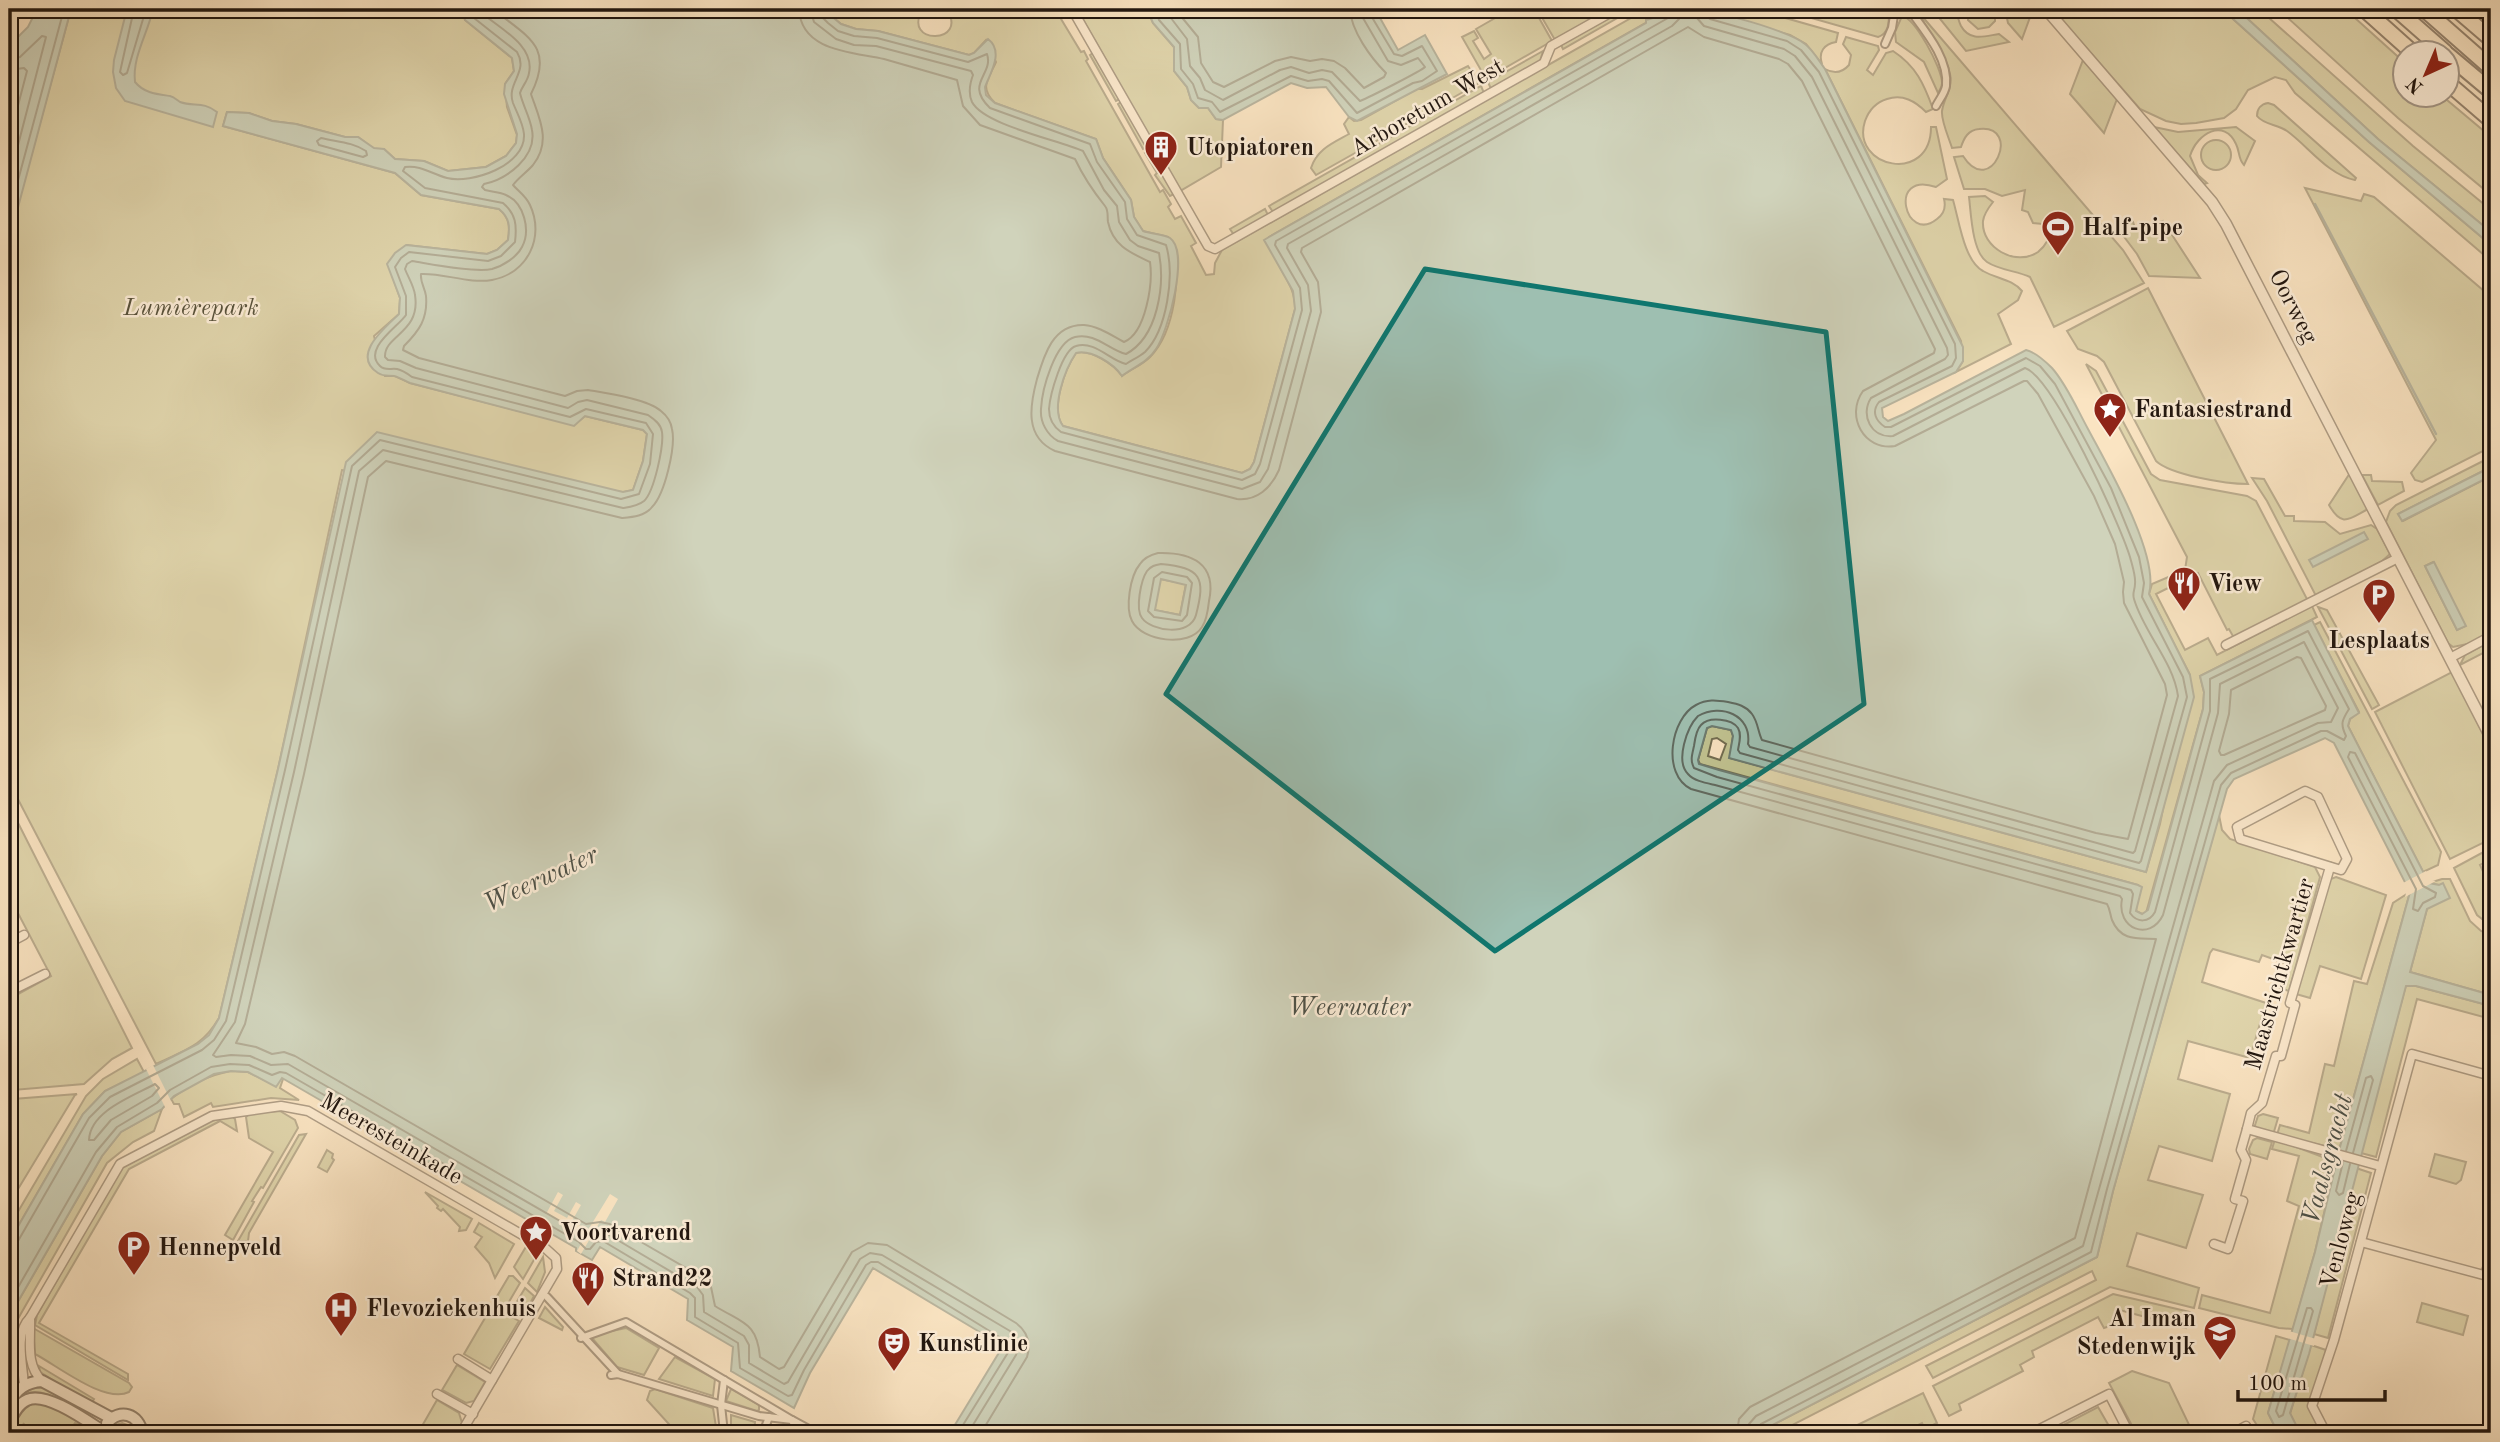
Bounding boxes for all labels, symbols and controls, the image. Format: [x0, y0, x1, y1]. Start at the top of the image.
north arrow [2392, 38, 2462, 108]
street label: Arboretum West [1347, 55, 1509, 162]
text: N [2404, 72, 2428, 96]
building icon: Utopiatoren [1142, 128, 1180, 177]
place label: Utopiatoren [1186, 137, 1314, 161]
sports icon: Half-pipe [2039, 208, 2077, 257]
place label: Half-pipe [2082, 217, 2183, 241]
street label: Oorweg [2263, 266, 2321, 348]
park label: Lumièrepark [122, 297, 259, 321]
place icon: Fantasiestrand [2091, 390, 2129, 439]
place label: Fantasiestrand [2134, 399, 2293, 423]
restaurant icon: View [2165, 564, 2203, 613]
place label: View [2208, 573, 2262, 597]
parking icon: Lesplaats [2360, 576, 2398, 625]
place label: Lesplaats [2328, 630, 2430, 654]
water label: Weerwater [479, 842, 603, 918]
street label: Maastrichtkwartier [2242, 876, 2320, 1073]
water label: Weerwater [1287, 995, 1411, 1021]
street label: Meeresteinkade [316, 1089, 466, 1190]
water label: Vaalsgracht [2298, 1091, 2358, 1228]
street label: Venloweg [2317, 1189, 2366, 1292]
place icon: Voortvarend [517, 1213, 555, 1262]
place label: Voortvarend [560, 1222, 692, 1246]
parking icon: Hennepveld [115, 1228, 153, 1277]
place label: Hennepveld [158, 1237, 282, 1261]
restaurant icon: Strand22 [569, 1259, 607, 1308]
place label: Strand22 [612, 1268, 712, 1292]
hospital icon: Flevoziekenhuis [322, 1289, 360, 1338]
place label: Flevoziekenhuis [366, 1298, 536, 1322]
place label: Al Iman Stedenwijk [2077, 1308, 2196, 1360]
school or university icon: Al Iman Stedenwijk [2201, 1313, 2239, 1362]
theatre icon: Kunstlinie [875, 1324, 913, 1373]
place label: Kunstlinie [918, 1333, 1028, 1357]
scale bar [2238, 1358, 2384, 1402]
text: 100 m [2248, 1374, 2307, 1395]

